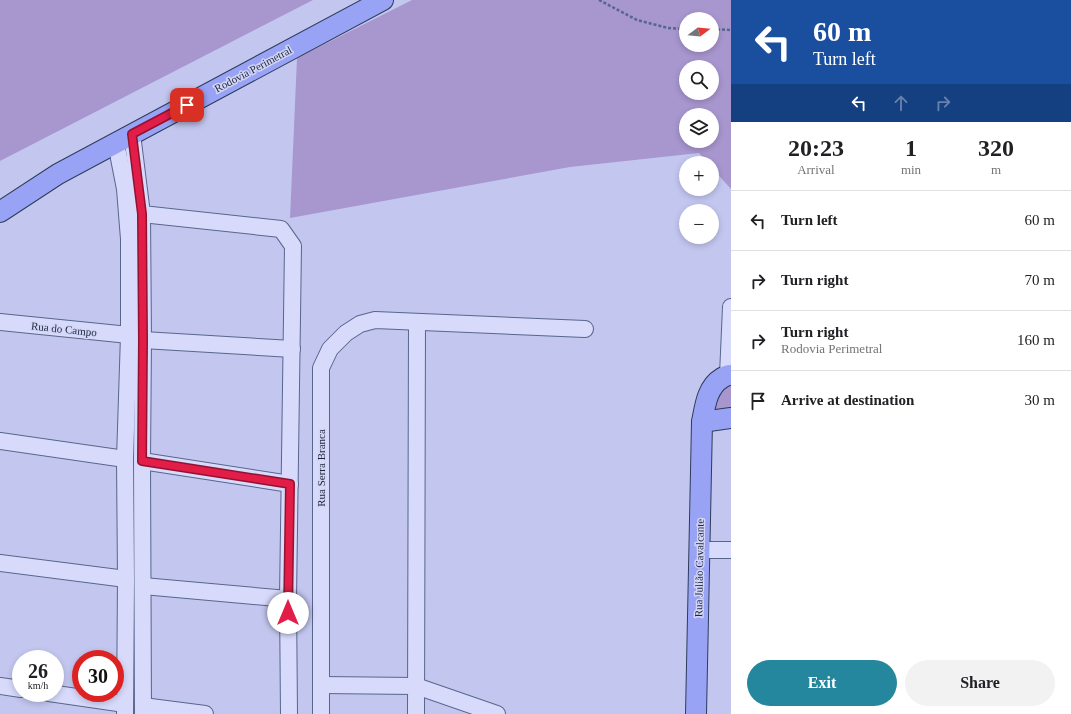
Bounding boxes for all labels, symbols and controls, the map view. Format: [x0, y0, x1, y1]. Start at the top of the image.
north arrow [679, 12, 719, 52]
map controls [679, 12, 719, 244]
icon: left [747, 16, 799, 68]
text: 60 m [813, 16, 871, 47]
street label: Rodovia Perimetral [212, 44, 294, 94]
text: Turn left [813, 49, 876, 69]
button: search [679, 60, 719, 100]
pin [170, 88, 204, 122]
icon: left [848, 92, 870, 114]
icon: ahead [890, 92, 912, 114]
icon: right [932, 92, 954, 114]
icon: arrive [176, 94, 198, 116]
button: layers [679, 108, 719, 148]
text: 20:23 [788, 135, 844, 161]
text: 1 [905, 135, 917, 161]
text: 320 [978, 135, 1014, 161]
button: + [679, 156, 719, 196]
text: Arrival [797, 162, 835, 177]
text: min [901, 162, 921, 177]
text: m [991, 162, 1001, 177]
button: − [679, 204, 719, 244]
icon: left [747, 210, 769, 232]
text: Turn left [781, 212, 838, 228]
text: 60 m [1025, 212, 1055, 228]
icon: right [747, 270, 769, 292]
text: Turn right [781, 272, 848, 288]
text: 70 m [1025, 272, 1055, 288]
street label: Rua do Campo [31, 320, 98, 338]
text: Turn right [781, 324, 848, 340]
icon: right [747, 330, 769, 352]
text: 160 m [1017, 332, 1055, 348]
text: Rodovia Perimetral [781, 341, 882, 356]
icon: arrive [747, 390, 769, 412]
text: Arrive at destination [781, 392, 914, 408]
text: 30 m [1025, 392, 1055, 408]
street label: Rua Serra Branca [315, 429, 327, 507]
street label: Rua Julião Cavalcante [692, 519, 706, 617]
position arrow [267, 592, 309, 634]
speed limit sign: 30 [72, 650, 124, 702]
text: 26 [28, 660, 48, 682]
button: Exit [747, 660, 897, 706]
button: Share [905, 660, 1055, 706]
text: km/h [28, 680, 48, 691]

